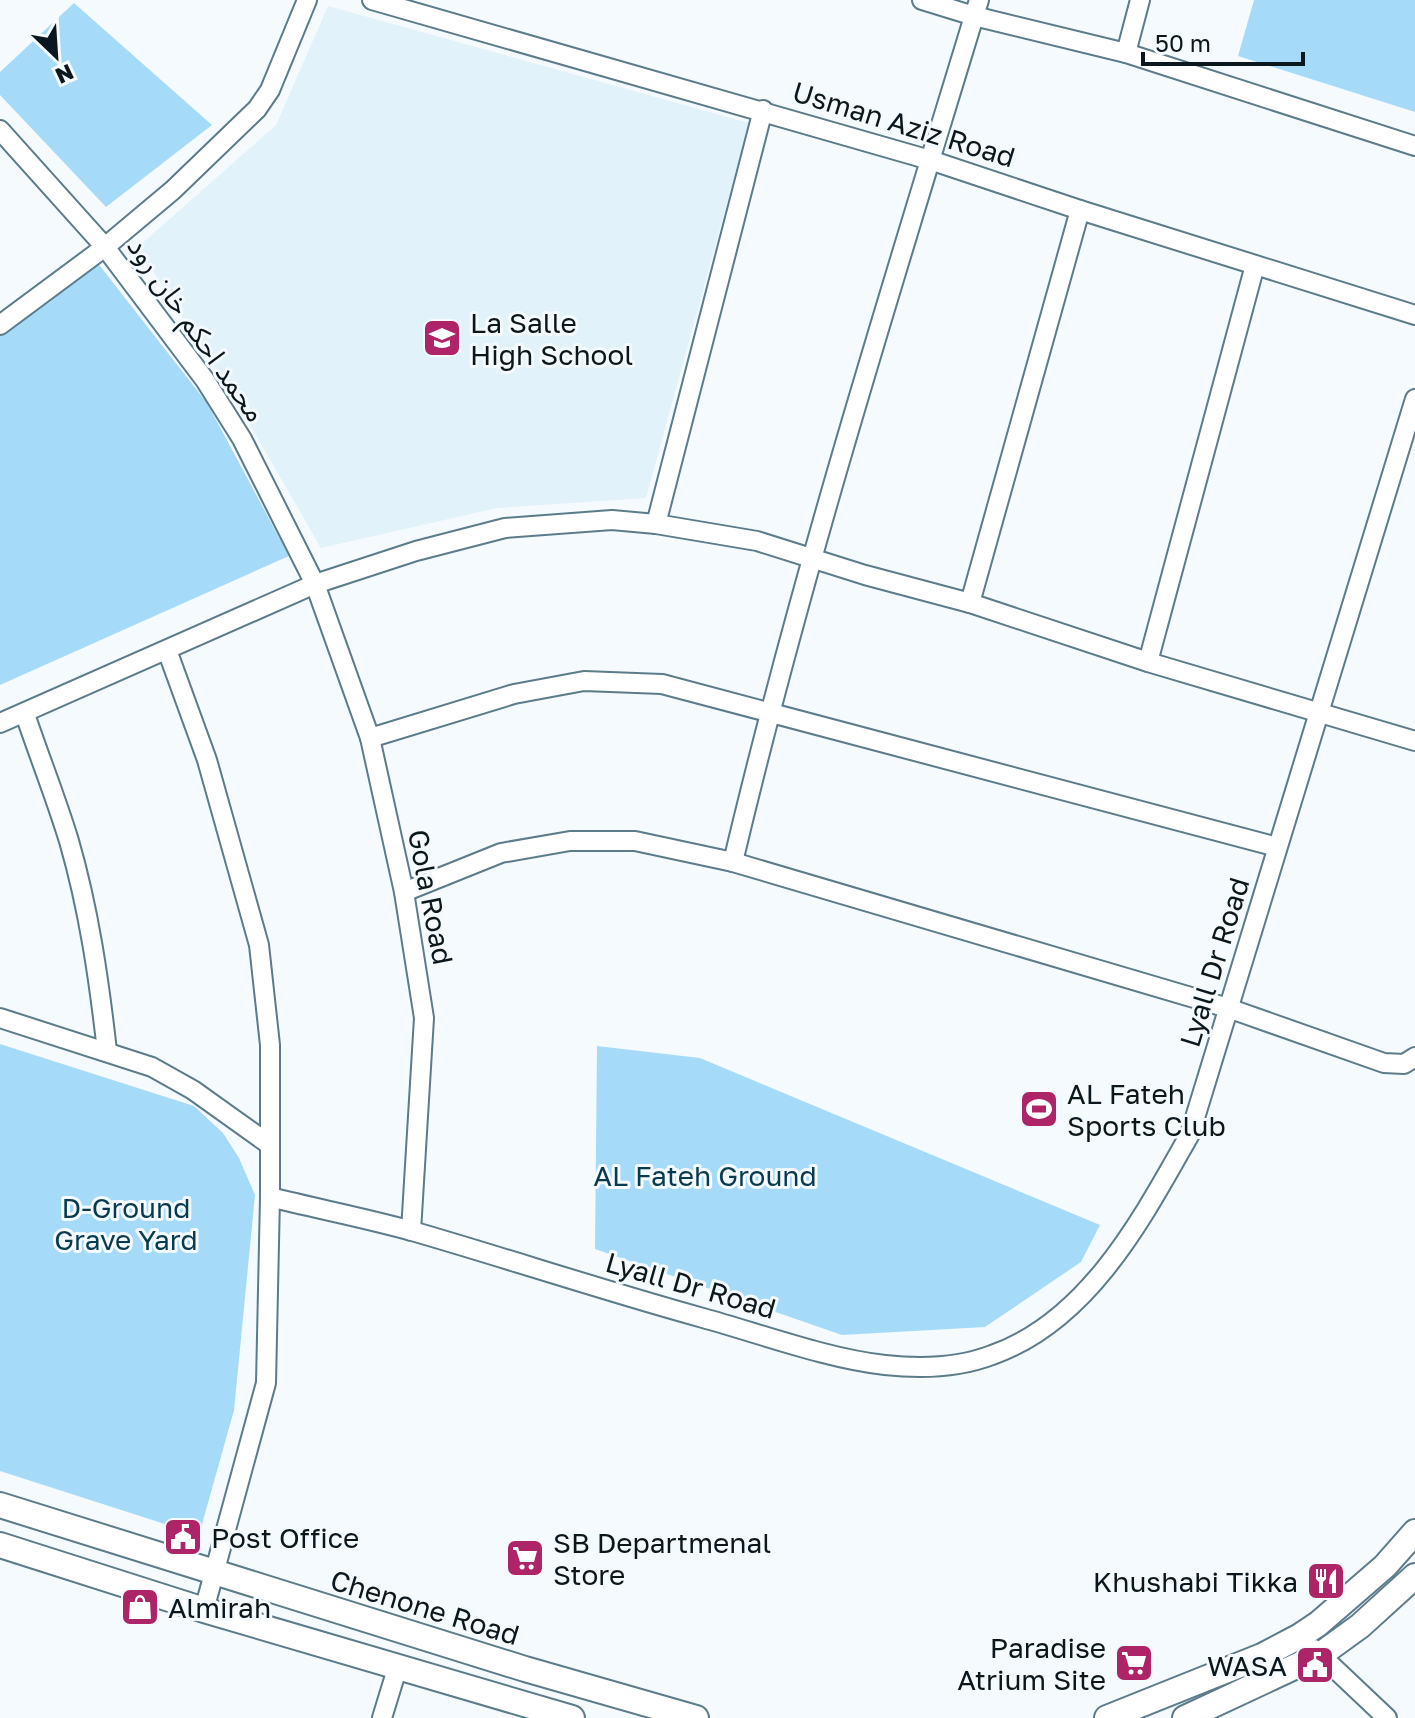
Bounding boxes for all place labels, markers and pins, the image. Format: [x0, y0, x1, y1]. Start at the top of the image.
place label: La Salle High School [470, 306, 633, 371]
school or university icon: La Salle High School [421, 317, 463, 359]
place label: AL Fateh Sports Club [1067, 1077, 1226, 1142]
sports icon: AL Fateh Sports Club [1018, 1088, 1060, 1130]
public building icon: Post Office [162, 1516, 204, 1558]
place label: Post Office [211, 1521, 359, 1554]
place label: SB Departmenal Store [553, 1526, 771, 1591]
supermarket icon: SB Departmenal Store [504, 1537, 546, 1579]
restaurant icon: Khushabi Tikka [1305, 1560, 1347, 1602]
place label: Khushabi Tikka [1093, 1565, 1298, 1598]
shop icon: Almirah [119, 1586, 161, 1628]
place label: Almirah [168, 1591, 271, 1624]
place label: Paradise Atrium Site [957, 1631, 1106, 1696]
supermarket icon: Paradise Atrium Site [1113, 1642, 1155, 1684]
public building icon: WASA [1294, 1644, 1336, 1686]
place label: WASA [1207, 1649, 1287, 1682]

